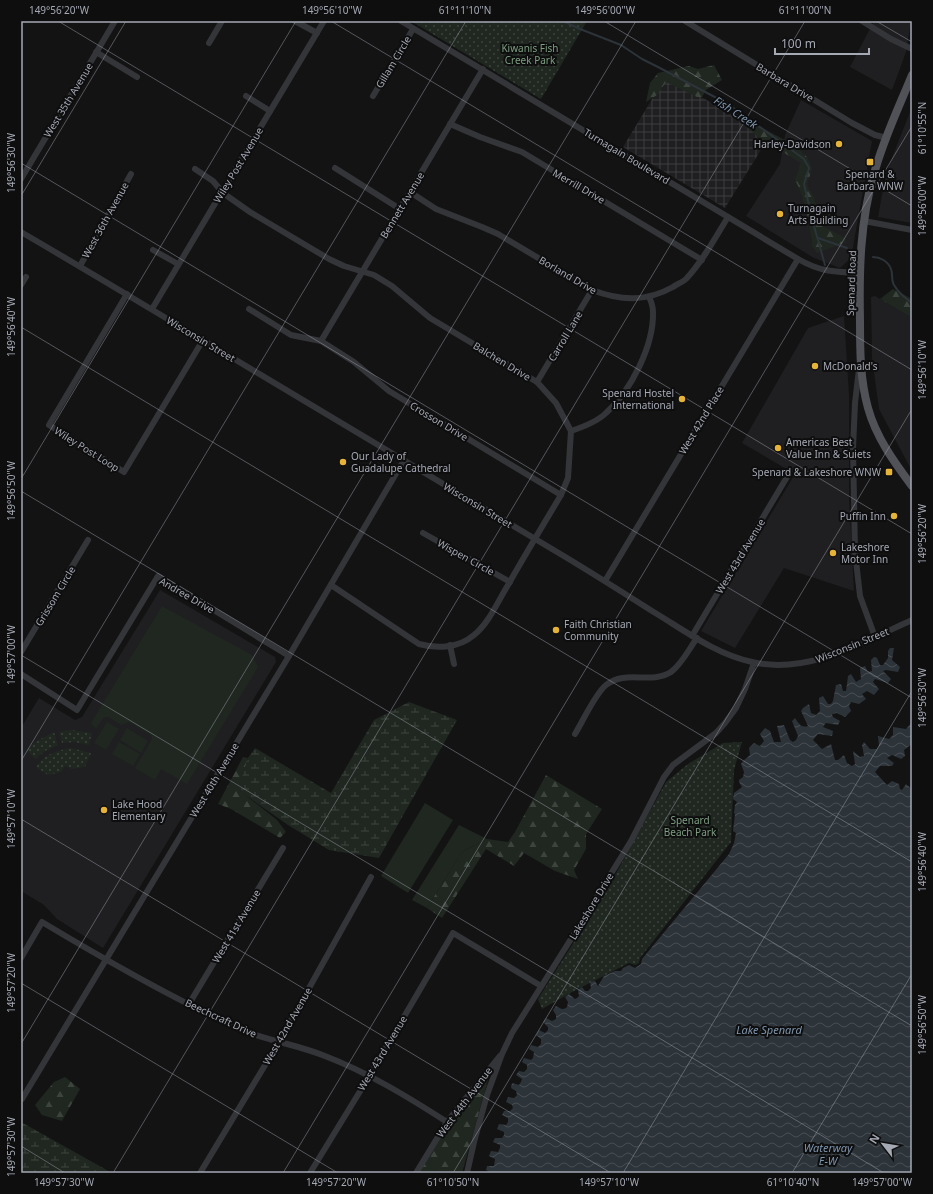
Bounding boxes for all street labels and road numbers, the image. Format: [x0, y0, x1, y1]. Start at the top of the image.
street label: Gillam Circle [372, 33, 414, 91]
street label: Barbara Drive [754, 59, 817, 105]
street label: West 35th Avenue [40, 60, 96, 140]
street label: Wiley Post Avenue [210, 124, 266, 205]
street label: Turnagain Boulevard [581, 125, 673, 187]
street label: Merrill Drive [550, 165, 608, 207]
street label: Bennett Avenue [377, 169, 428, 241]
street label: West 36th Avenue [78, 179, 132, 260]
street label: Spenard Road [843, 250, 859, 316]
street label: Borland Drive [537, 253, 600, 297]
street label: Carroll Lane [544, 308, 586, 364]
street label: Wisconsin Street [164, 313, 238, 365]
street label: Balchen Drive [471, 338, 534, 384]
street label: West 42nd Place [675, 383, 727, 457]
street label: Crosson Drive [407, 398, 471, 444]
street label: Wiley Post Loop [52, 423, 122, 475]
street label: Wisconsin Street [441, 479, 515, 531]
street label: West 43rd Avenue [712, 516, 768, 596]
street label: Wispen Circle [435, 536, 497, 579]
street label: Grissom Circle [32, 563, 79, 629]
street label: Andree Drive [157, 574, 217, 617]
street label: Wisconsin Street [813, 624, 891, 666]
street label: West 40th Avenue [186, 740, 242, 820]
street label: Lakeshore Drive [565, 870, 617, 942]
street label: West 41st Avenue [209, 886, 264, 965]
street label: West 42nd Avenue [259, 984, 315, 1067]
street label: Beechcraft Drive [183, 995, 259, 1041]
street label: West 43rd Avenue [354, 1013, 410, 1093]
street label: West 44th Avenue [433, 1064, 495, 1140]

